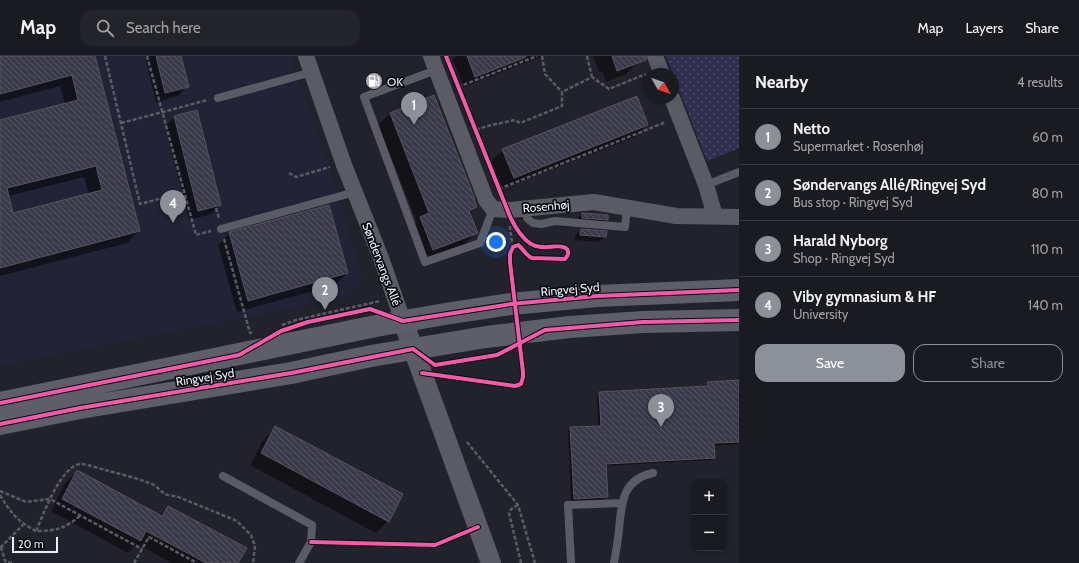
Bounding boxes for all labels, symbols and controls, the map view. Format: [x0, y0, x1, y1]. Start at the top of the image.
search box [80, 10, 360, 46]
text: Map [20, 16, 56, 39]
icon: search [94, 17, 116, 39]
text: Search here [126, 19, 201, 37]
text: Map [918, 19, 943, 37]
text: Layers [965, 19, 1003, 37]
text: Share [1025, 19, 1059, 37]
north arrow [643, 68, 679, 104]
fuel station icon: OK [364, 71, 384, 91]
text: Nearby [755, 72, 808, 92]
place label: OK [387, 74, 403, 89]
text: 4 results [1017, 74, 1063, 90]
pin: 1 [401, 92, 427, 125]
text: Netto [793, 120, 830, 138]
text: 1 [766, 129, 770, 145]
text: 60 m [1032, 129, 1063, 145]
text: Supermarket · Rosenhøj [793, 138, 924, 154]
text: Søndervangs Allé/Ringvej Syd [793, 176, 986, 194]
text: 2 [765, 185, 771, 201]
text: 80 m [1032, 185, 1063, 201]
pin: 4 [160, 190, 186, 223]
text: Bus stop · Ringvej Syd [793, 194, 913, 210]
street label: Rosenhøj [522, 196, 570, 216]
street label: Søndervangs Allé [359, 220, 405, 308]
your location [486, 232, 506, 252]
text: Harald Nyborg [793, 232, 887, 250]
text: 3 [764, 241, 772, 257]
text: 110 m [1031, 241, 1063, 257]
text: Shop · Ringvej Syd [793, 250, 895, 266]
pin: 2 [312, 277, 338, 310]
street label: Ringvej Syd [540, 279, 600, 299]
text: Viby gymnasium & HF [793, 288, 936, 306]
text: 4 [764, 297, 772, 313]
text: 140 m [1028, 297, 1063, 313]
text: University [793, 306, 848, 322]
button: Save [755, 344, 905, 382]
button: Share [913, 344, 1063, 382]
street label: Ringvej Syd [175, 365, 235, 389]
pin: 3 [648, 394, 674, 427]
map controls [691, 479, 727, 551]
button: + [691, 479, 727, 515]
button: − [691, 515, 727, 551]
scale bar [12, 535, 58, 554]
text: 20 m [18, 537, 44, 551]

